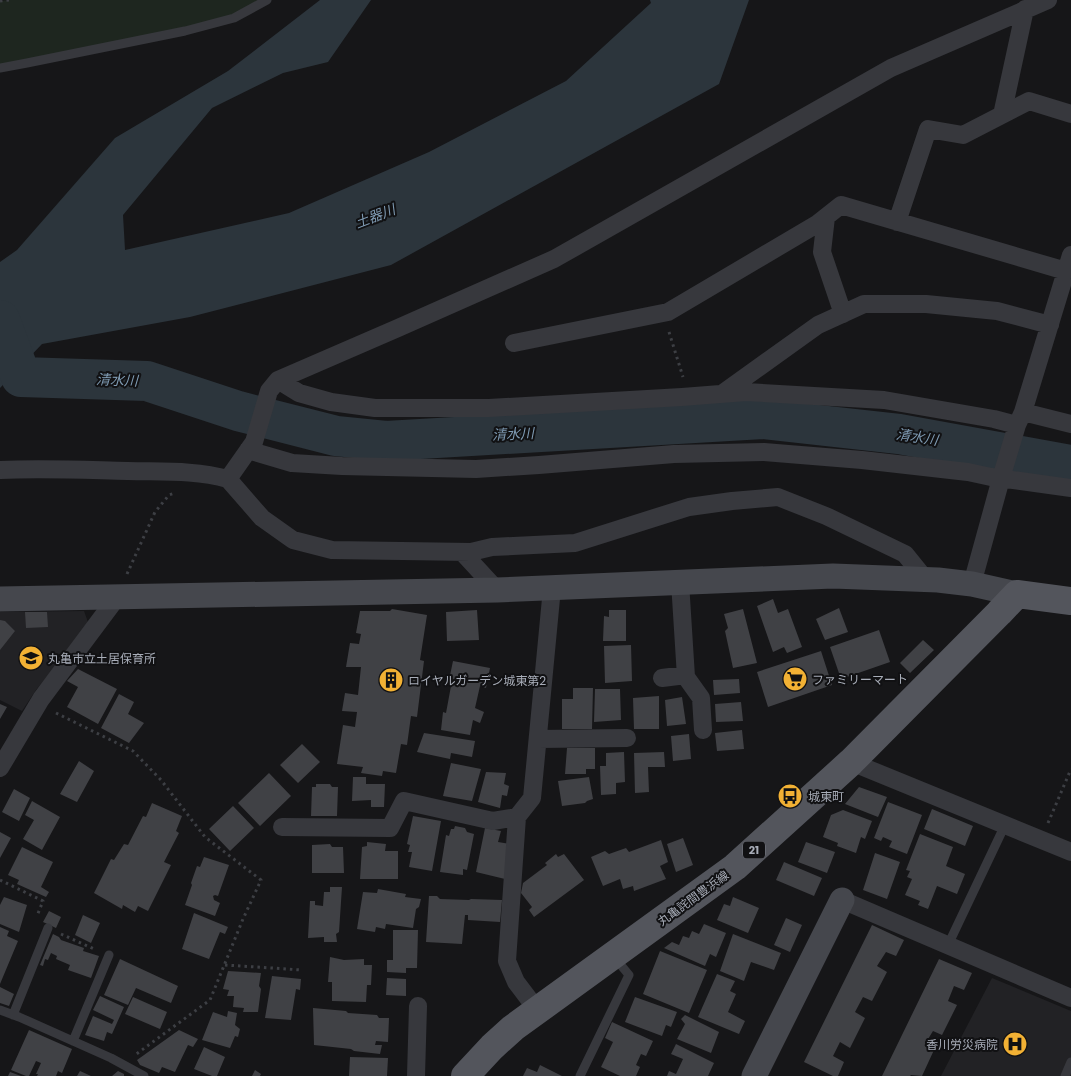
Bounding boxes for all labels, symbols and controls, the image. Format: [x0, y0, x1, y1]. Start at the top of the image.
water label: 土器川 [352, 198, 400, 233]
water label: 清水川 [96, 369, 140, 391]
water label: 清水川 [492, 423, 536, 445]
water label: 清水川 [895, 424, 941, 450]
school or university icon: 丸亀市立土居保育所 [18, 645, 44, 671]
place label: 丸亀市立土居保育所 [48, 650, 156, 667]
supermarket icon: ファミリーマート [782, 666, 808, 692]
building icon: ロイヤルガーデン城東第2 [378, 667, 404, 693]
place label: ファミリーマート [812, 671, 908, 688]
place label: ロイヤルガーデン城東第2 [408, 672, 546, 689]
bus stop icon: 城東町 [777, 783, 803, 809]
place label: 城東町 [808, 788, 844, 805]
road number: 21 [743, 842, 765, 858]
street label: 丸亀詫間豊浜線 [654, 866, 732, 930]
hospital icon: 香川労災病院 [1002, 1031, 1028, 1057]
place label: 香川労災病院 [926, 1036, 998, 1053]

